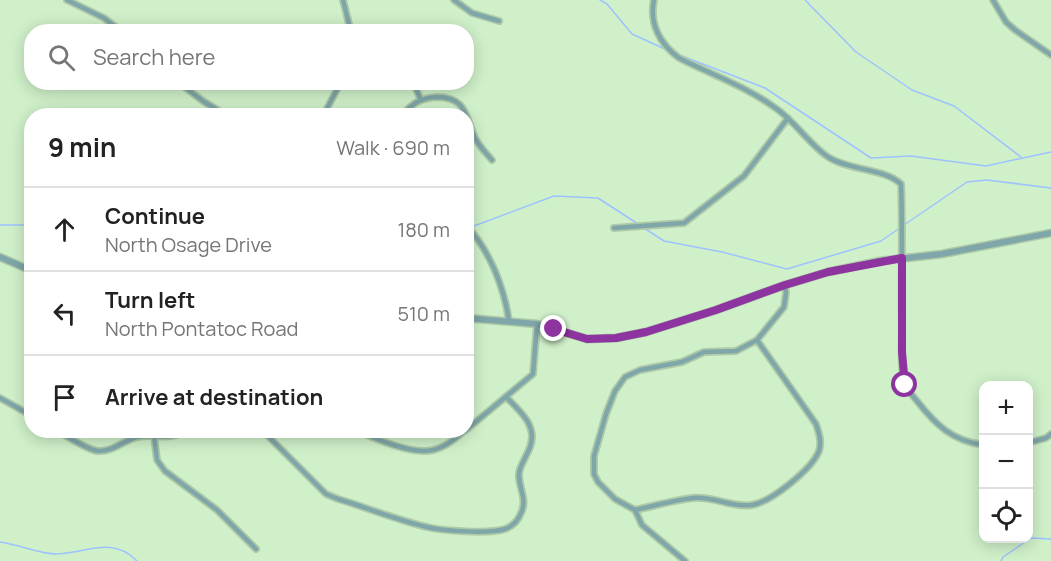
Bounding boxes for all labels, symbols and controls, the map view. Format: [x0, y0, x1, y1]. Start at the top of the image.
search box [24, 24, 474, 90]
icon: search [45, 41, 78, 74]
text: Search here [93, 42, 215, 72]
text: 9 min [48, 129, 116, 165]
text: Walk · 690 m [336, 134, 450, 161]
text: Continue [105, 201, 205, 231]
icon: ahead [48, 213, 81, 246]
text: 180 m [397, 216, 450, 243]
text: North Osage Drive [105, 231, 272, 258]
text: Turn left [105, 285, 195, 315]
icon: left [48, 297, 81, 330]
text: 510 m [397, 300, 450, 327]
text: North Pontatoc Road [105, 315, 298, 342]
route end [540, 315, 566, 341]
route start [891, 371, 917, 397]
icon: arrive [48, 381, 81, 414]
map controls [979, 381, 1033, 543]
button: + [979, 381, 1033, 435]
text: Arrive at destination [105, 382, 323, 412]
button: − [979, 435, 1033, 489]
button: locate [979, 489, 1033, 543]

